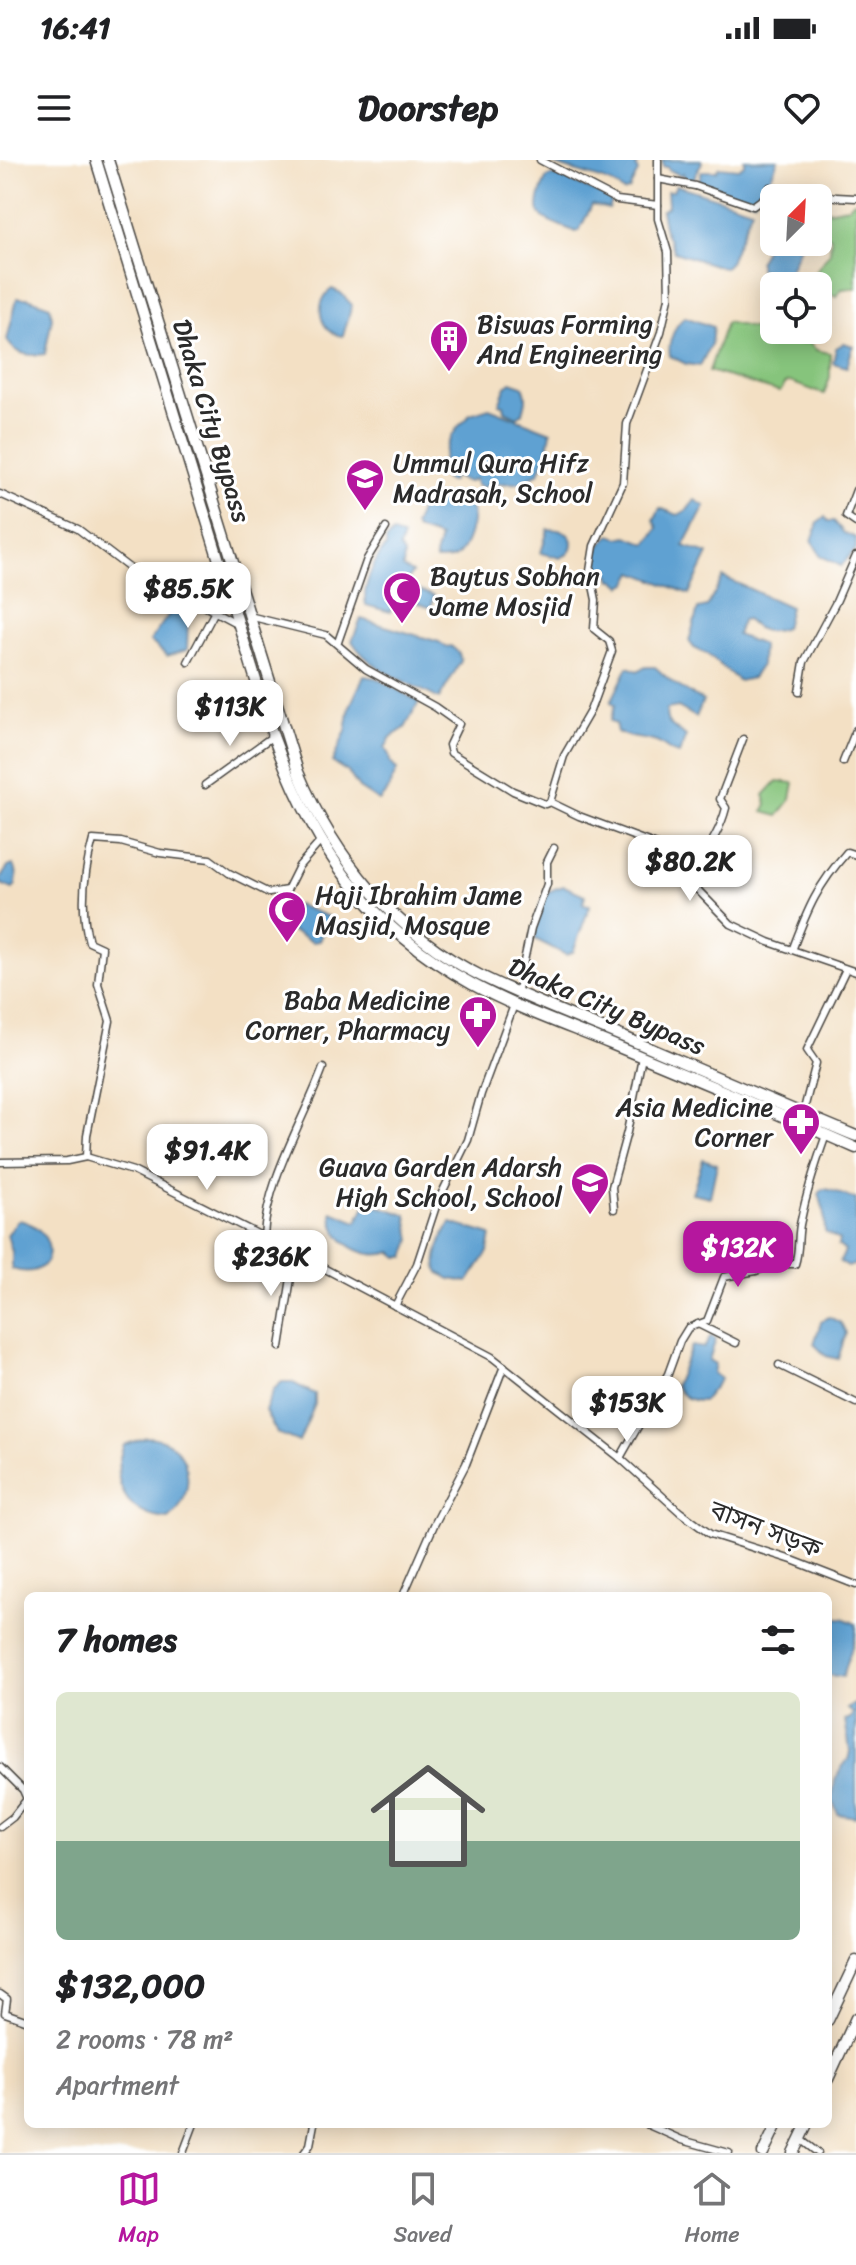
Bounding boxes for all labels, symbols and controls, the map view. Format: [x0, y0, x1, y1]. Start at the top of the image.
text: 16:41 [40, 1, 111, 55]
text: Doorstep [358, 76, 498, 140]
icon: menu [32, 86, 76, 130]
icon: heart [780, 86, 824, 130]
north arrow [760, 184, 832, 256]
map controls [760, 184, 832, 344]
button: locate [760, 272, 832, 344]
place label: Biswas Forming And Engineering [476, 301, 662, 377]
street label: Dhaka City Bypass [159, 313, 265, 529]
building icon: Biswas Forming And Engineering [428, 318, 470, 373]
place label: Ummul Qura Hifz Madrasah, School [393, 440, 593, 516]
school or university icon: Ummul Qura Hifz Madrasah, School [344, 457, 386, 512]
place label: Baytus Sobhan Jame Mosjid [429, 553, 600, 629]
pin: $85.5K [123, 562, 253, 630]
text: $85.5K [144, 565, 232, 611]
mosque icon: Baytus Sobhan Jame Mosjid [381, 570, 423, 625]
pin: $113K [174, 680, 286, 748]
text: $113K [195, 683, 265, 729]
pin: $80.2K [625, 835, 755, 903]
text: $80.2K [646, 838, 734, 884]
place label: Haji Ibrahim Jame Masjid, Mosque [315, 872, 522, 948]
mosque icon: Haji Ibrahim Jame Masjid, Mosque [266, 889, 308, 944]
street label: Dhaka City Bypass [501, 944, 713, 1068]
place label: Baba Medicine Corner, Pharmacy [246, 977, 450, 1053]
pharmacy icon: Baba Medicine Corner, Pharmacy [457, 994, 499, 1049]
place label: Asia Medicine Corner [615, 1084, 774, 1160]
pharmacy icon: Asia Medicine Corner [780, 1101, 822, 1156]
pin: $91.4K [142, 1124, 272, 1192]
text: $91.4K [165, 1127, 249, 1173]
place label: Guava Garden Adarsh High School, School [319, 1144, 563, 1220]
school or university icon: Guava Garden Adarsh High School, School [569, 1161, 611, 1216]
pin: $132K [682, 1221, 794, 1289]
text: $132K [701, 1224, 775, 1270]
pin: $236K [215, 1230, 327, 1298]
text: $236K [232, 1233, 310, 1279]
pin: $153K [571, 1376, 683, 1444]
text: $153K [590, 1379, 664, 1425]
street label: বাসন সড়ক [702, 1486, 830, 1572]
text: 7 homes [56, 1610, 177, 1670]
icon: filters [756, 1618, 800, 1662]
icon: home [356, 1744, 500, 1888]
text: $132,000 [56, 1956, 205, 2016]
text: 2 rooms · 78 m² [56, 2016, 233, 2062]
text: Apartment [56, 2062, 179, 2108]
tab: Map [117, 2167, 161, 2254]
tab: Saved [394, 2167, 452, 2254]
tab: Home [685, 2167, 739, 2254]

